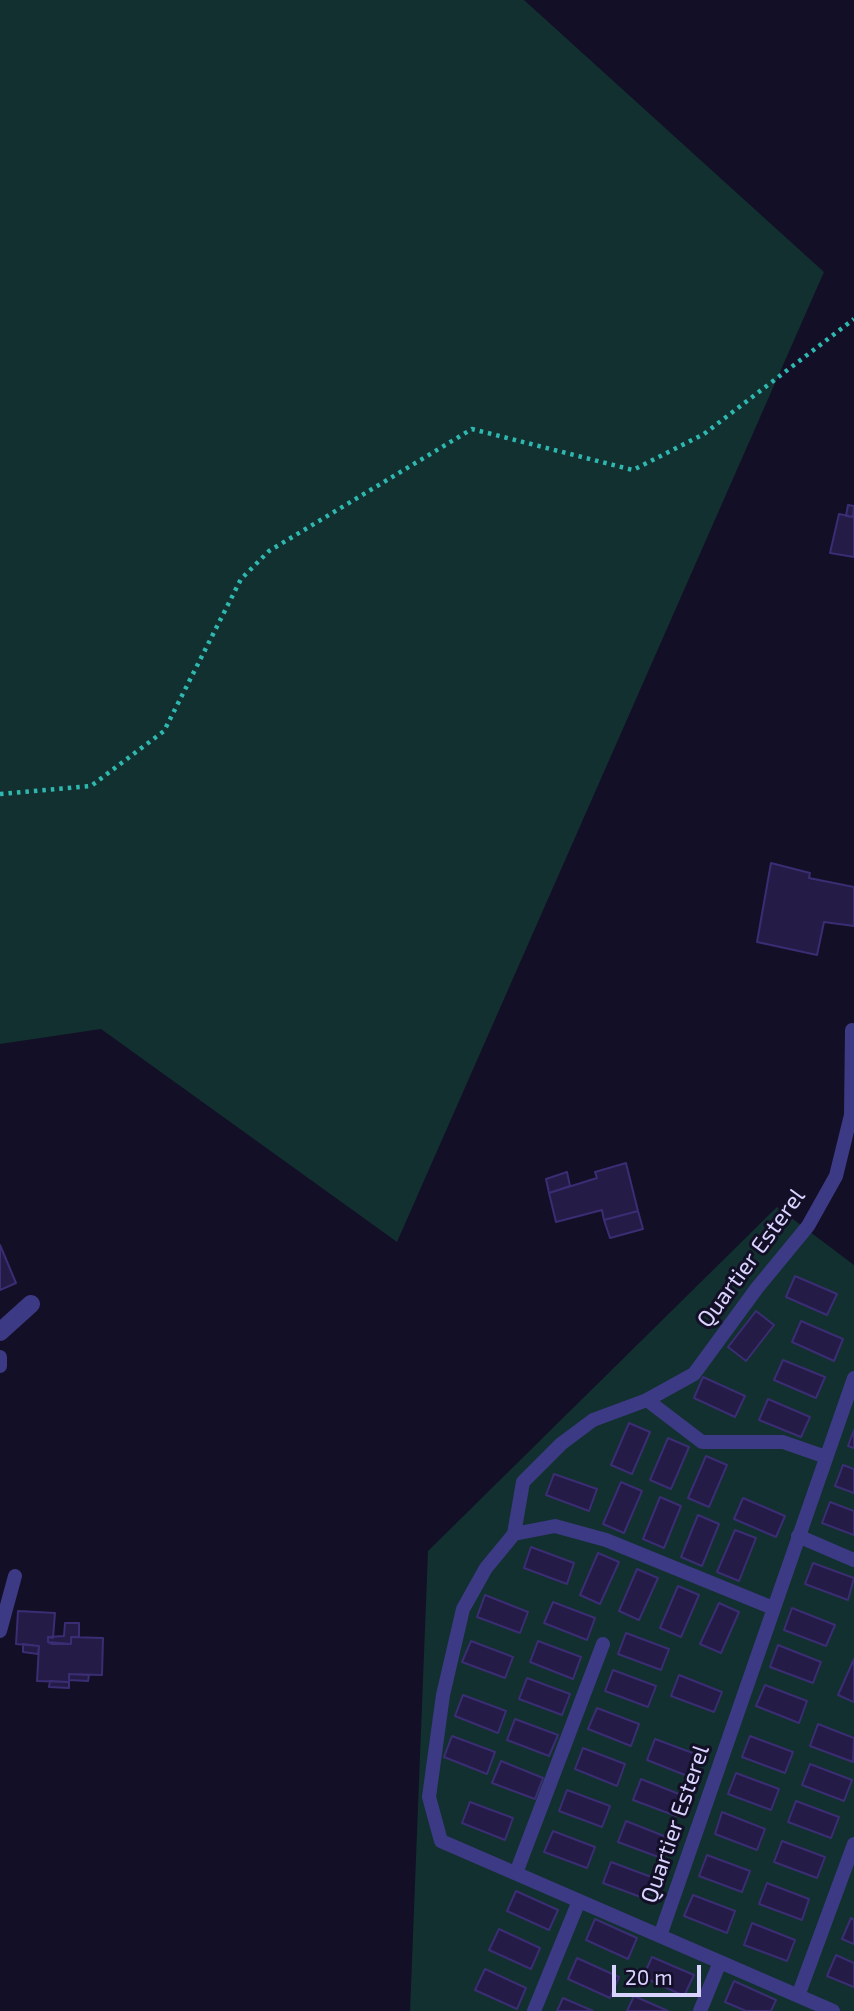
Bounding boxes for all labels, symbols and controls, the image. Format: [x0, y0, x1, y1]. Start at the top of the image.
street label: Quartier Esterel [691, 1183, 811, 1333]
street label: Quartier Esterel [635, 1741, 715, 1907]
scale bar [616, 1952, 705, 1996]
text: 20 m [625, 1964, 673, 1989]

